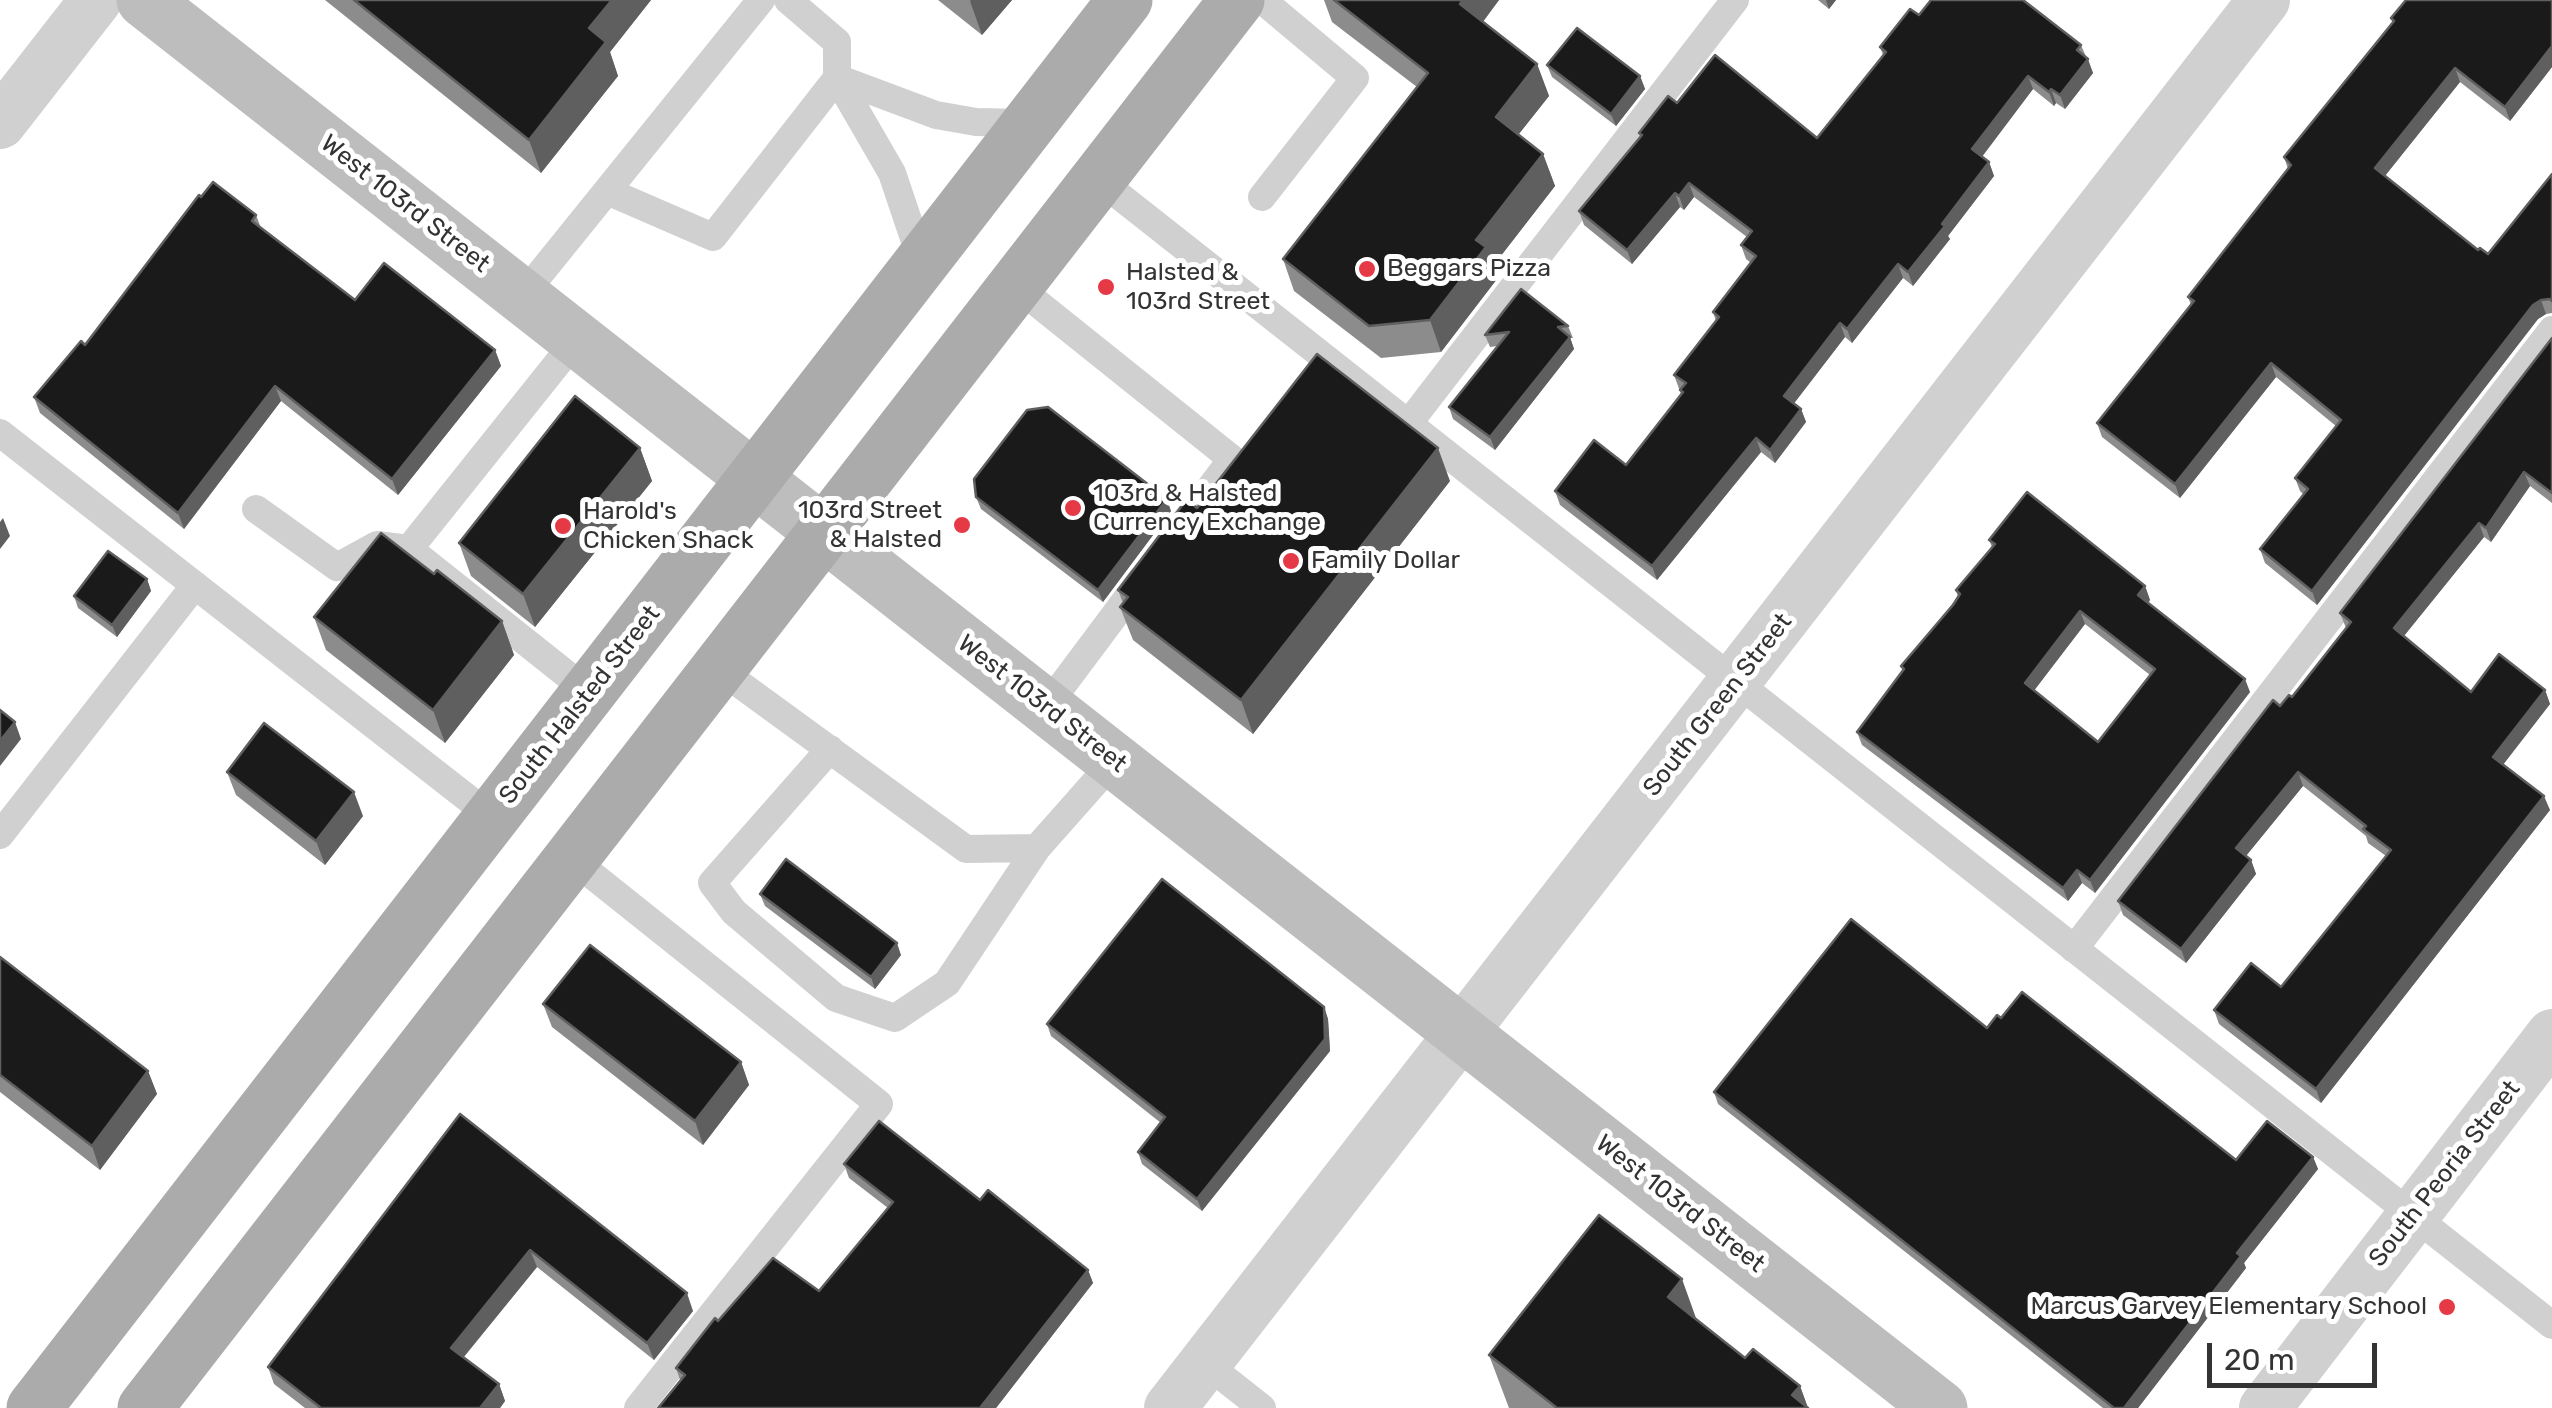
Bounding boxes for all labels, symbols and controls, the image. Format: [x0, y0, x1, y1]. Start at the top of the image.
street label: West 103rd Street [315, 129, 495, 279]
place label: Beggars Pizza [1387, 254, 1551, 284]
place label: Halsted & 103rd Street [1126, 258, 1270, 317]
marker: Beggars Pizza [1356, 258, 1378, 280]
marker: Halsted & 103rd Street [1095, 276, 1117, 298]
place label: 103rd & Halsted Currency Exchange [1093, 479, 1321, 538]
place label: 103rd Street & Halsted [798, 496, 942, 555]
place label: Harold's Chicken Shack [583, 497, 754, 556]
marker: 103rd & Halsted Currency Exchange [1062, 497, 1084, 519]
marker: 103rd Street & Halsted [951, 514, 973, 536]
marker: Harold's Chicken Shack [552, 515, 574, 537]
place label: Family Dollar [1311, 546, 1460, 576]
marker: Family Dollar [1280, 550, 1302, 572]
street label: South Halsted Street [493, 600, 667, 810]
street label: South Green Street [1637, 608, 1799, 802]
street label: West 103rd Street [952, 629, 1132, 779]
street label: South Peoria Street [2363, 1075, 2527, 1273]
street label: West 103rd Street [1590, 1129, 1770, 1279]
place label: Marcus Garvey Elementary School [2030, 1292, 2427, 1322]
marker: Marcus Garvey Elementary School [2436, 1296, 2458, 1318]
scale bar [2212, 1323, 2382, 1385]
text: 20 m [2224, 1342, 2295, 1378]

